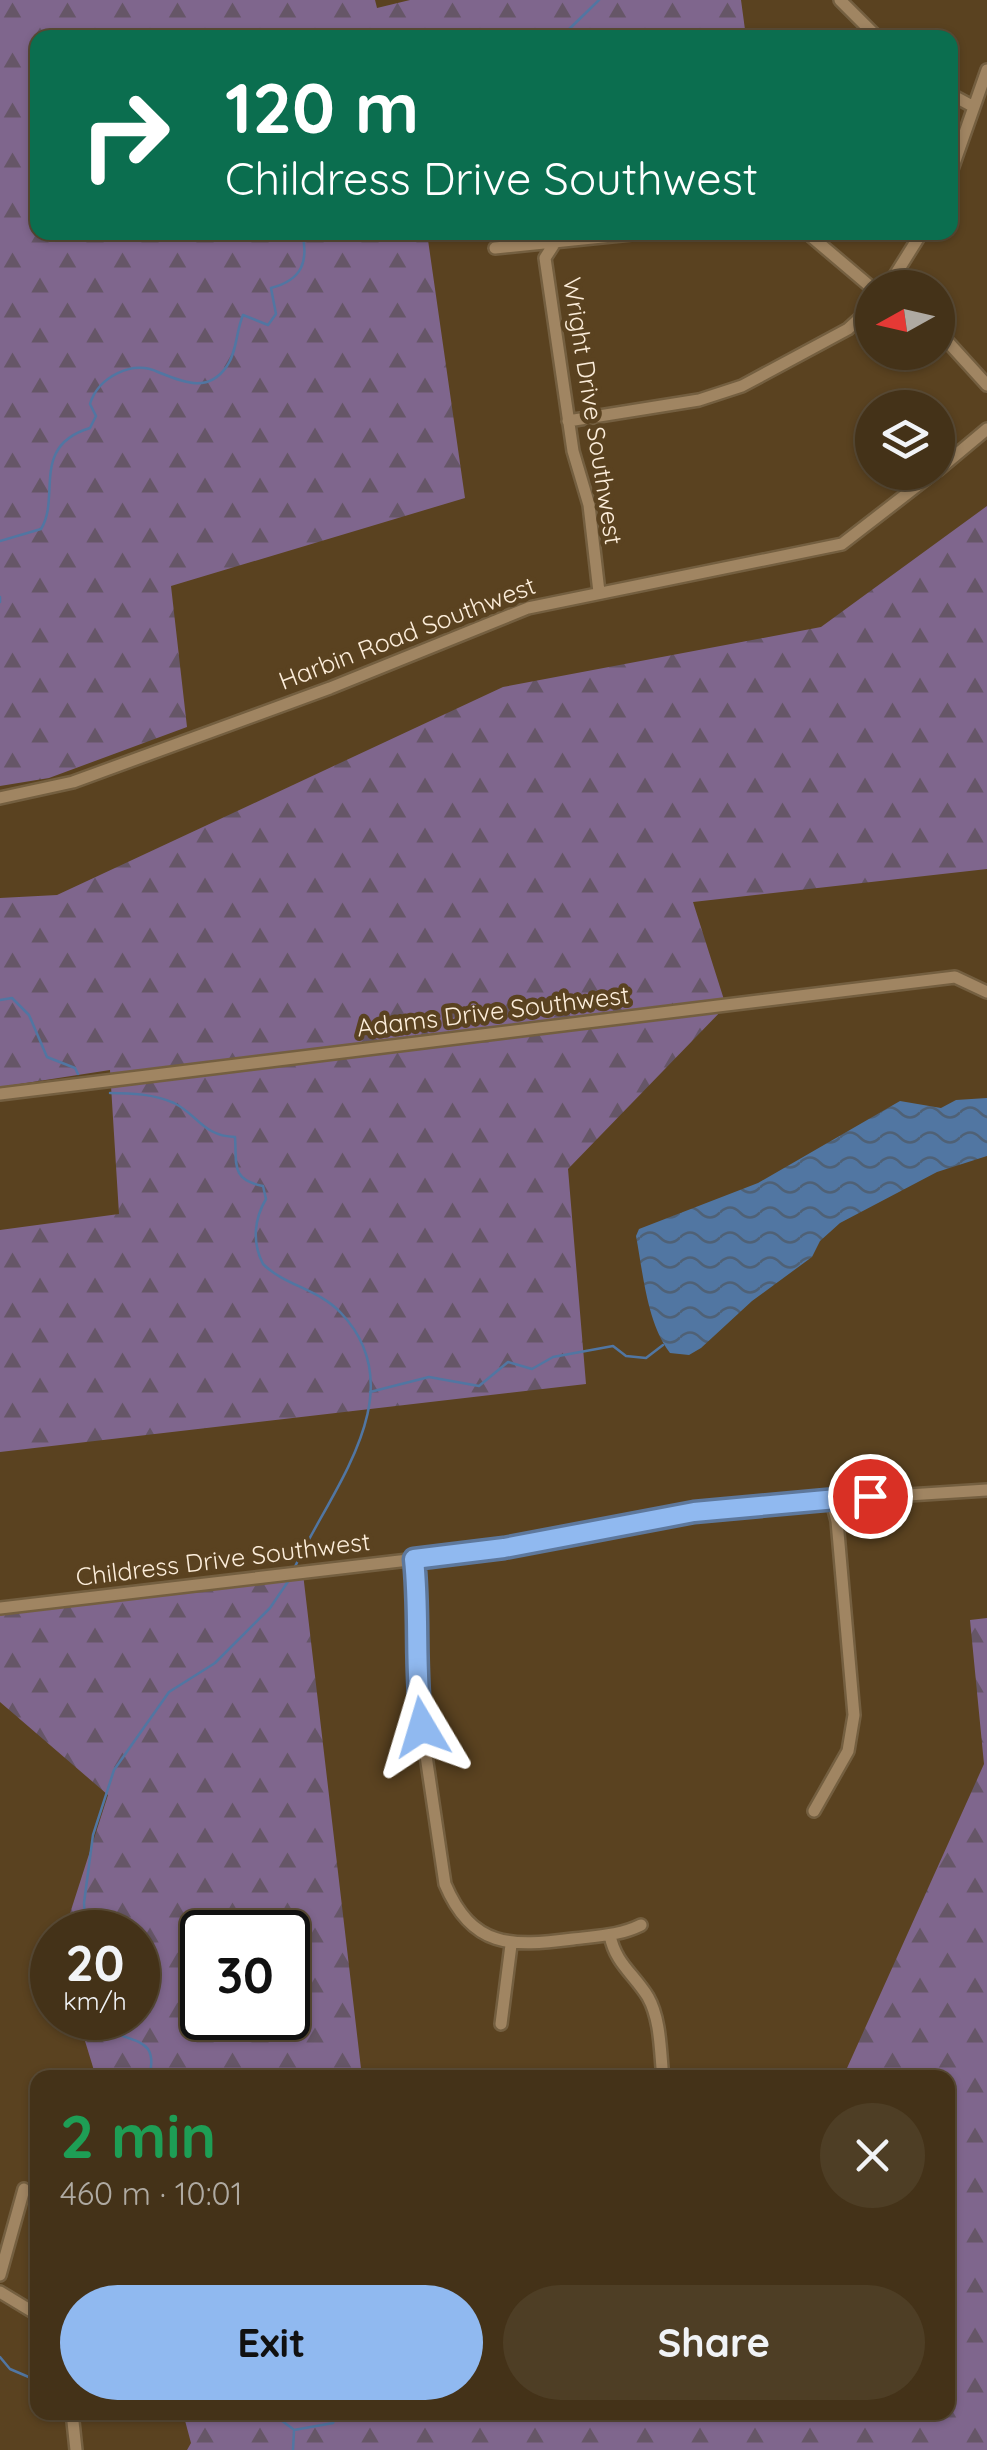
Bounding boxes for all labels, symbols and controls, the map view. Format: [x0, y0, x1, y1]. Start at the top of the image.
text: 120 m [225, 63, 419, 151]
icon: right [60, 70, 190, 200]
text: Childress Drive Southwest [225, 150, 758, 206]
north arrow [855, 270, 955, 370]
map controls [855, 270, 955, 490]
street label: Wright Drive Southwest [557, 275, 630, 547]
button: layers [855, 390, 955, 490]
street label: Harbin Road Southwest [274, 569, 540, 696]
street label: Adams Drive Southwest [355, 978, 631, 1043]
pin [828, 1454, 913, 1539]
icon: arrive [843, 1469, 898, 1524]
street label: Childress Drive Southwest [74, 1525, 372, 1592]
position arrow [370, 1675, 474, 1779]
speed limit sign: 30 [180, 1910, 310, 2040]
text: 20 [65, 1931, 125, 1994]
text: km/h [63, 1985, 127, 2016]
text: 2 min [60, 2098, 216, 2173]
button: close [820, 2103, 925, 2208]
text: 460 m · 10:01 [60, 2173, 243, 2213]
button: Exit [60, 2285, 483, 2400]
button: Share [503, 2285, 925, 2400]

